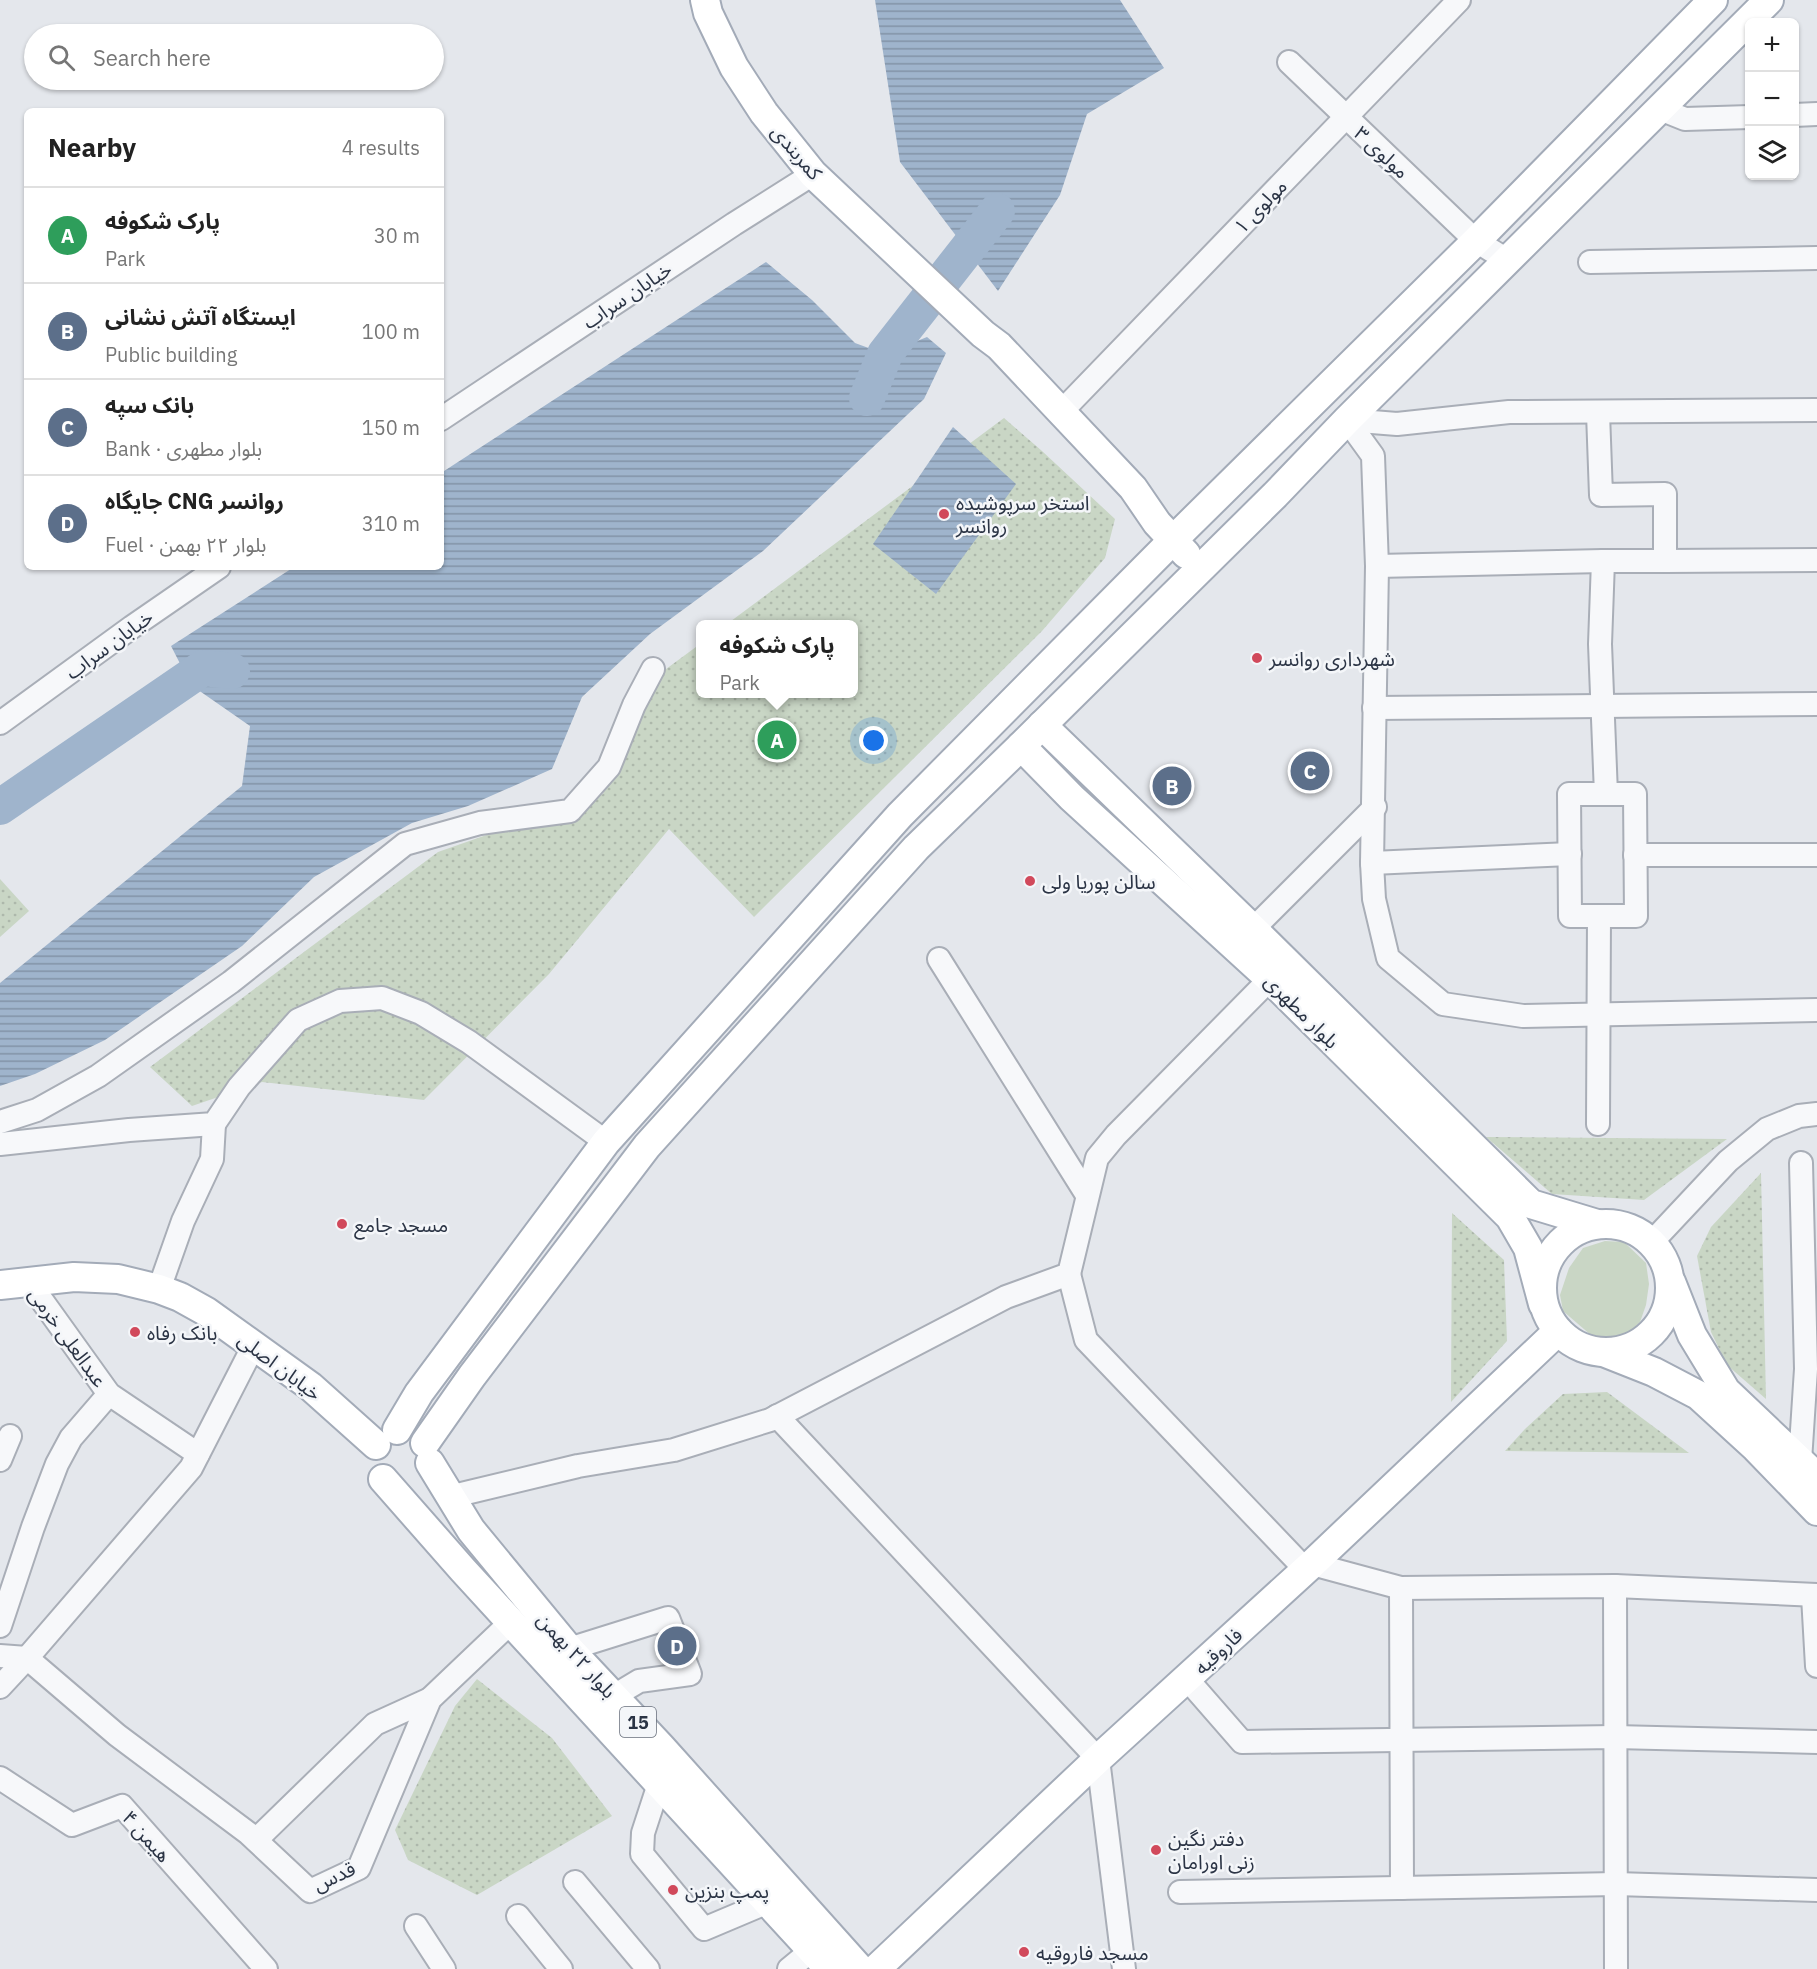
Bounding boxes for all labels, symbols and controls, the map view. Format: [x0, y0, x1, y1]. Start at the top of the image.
map controls [1745, 18, 1799, 180]
button: + [1745, 18, 1799, 72]
search box [24, 24, 444, 90]
icon: search [45, 41, 78, 74]
text: Search here [93, 43, 211, 72]
button: − [1745, 72, 1799, 126]
street label: کمربندی [765, 119, 829, 186]
street label: مولوی ۳ [1349, 120, 1415, 184]
button: layers [1745, 126, 1799, 180]
text: Nearby [48, 130, 136, 164]
text: 4 results [342, 134, 420, 161]
street label: مولوی ۱ [1227, 173, 1293, 239]
text: پارک شکوفه [105, 206, 220, 235]
text: A [61, 222, 74, 249]
text: 30 m [374, 222, 420, 249]
text: Park [105, 245, 145, 272]
street label: خیابان سراب [577, 255, 677, 335]
text: ایستگاه آتش نشانی [105, 302, 296, 331]
text: B [61, 318, 74, 345]
text: 100 m [362, 318, 420, 345]
text: Public building [105, 341, 237, 368]
text: بانک سپه [105, 390, 194, 419]
text: C [61, 414, 74, 441]
text: 150 m [362, 414, 420, 441]
text: Bank · بلوار مطهری [105, 435, 262, 462]
text: جایگاه CNG روانسر [105, 486, 284, 515]
place label: استخر سرپوشیده روانسر [955, 489, 1090, 539]
marker: استخر سرپوشیده روانسر [937, 507, 951, 521]
text: D [61, 510, 74, 537]
text: 310 m [362, 510, 420, 537]
text: Fuel · بلوار ۲۲ بهمن [105, 531, 266, 558]
street label: خیابان سراب [60, 603, 158, 685]
popup [696, 620, 858, 698]
text: پارک شکوفه [719, 630, 835, 659]
place label: شهرداری روانسر [1268, 645, 1395, 672]
marker: شهرداری روانسر [1250, 651, 1264, 665]
text: Park [719, 669, 760, 696]
pin: A [758, 718, 796, 762]
your location [859, 726, 888, 755]
pin: C [1290, 748, 1330, 794]
pin: B [1152, 764, 1192, 808]
place label: سالن پوریا ولی [1042, 868, 1156, 895]
marker: سالن پوریا ولی [1023, 874, 1037, 888]
street label: بلوار مطهری [1259, 968, 1345, 1054]
place label: مسجد جامع [354, 1211, 448, 1240]
marker: مسجد جامع [335, 1217, 349, 1231]
street label: عبدالعلی خرمی [23, 1282, 113, 1392]
place label: بانک رفاه [147, 1319, 217, 1346]
marker: بانک رفاه [128, 1325, 142, 1339]
street label: خیابان اصلی [233, 1326, 327, 1406]
street label: بلوار ۲۲ بهمن [531, 1606, 623, 1704]
street label: فاروقیه [1188, 1622, 1248, 1680]
pin: D [658, 1624, 696, 1668]
road number: 15 [620, 1707, 656, 1737]
street label: هیمن ۴ [116, 1804, 178, 1868]
place label: دفتر نگین زنی اورامان [1168, 1825, 1255, 1875]
marker: دفتر نگین زنی اورامان [1149, 1843, 1163, 1857]
street label: قدس [308, 1854, 360, 1897]
place label: پمپ بنزین [685, 1877, 769, 1904]
marker: پمپ بنزین [666, 1883, 680, 1897]
place label: مسجد فاروقیه [1036, 1939, 1149, 1966]
marker: مسجد فاروقیه [1017, 1945, 1031, 1959]

